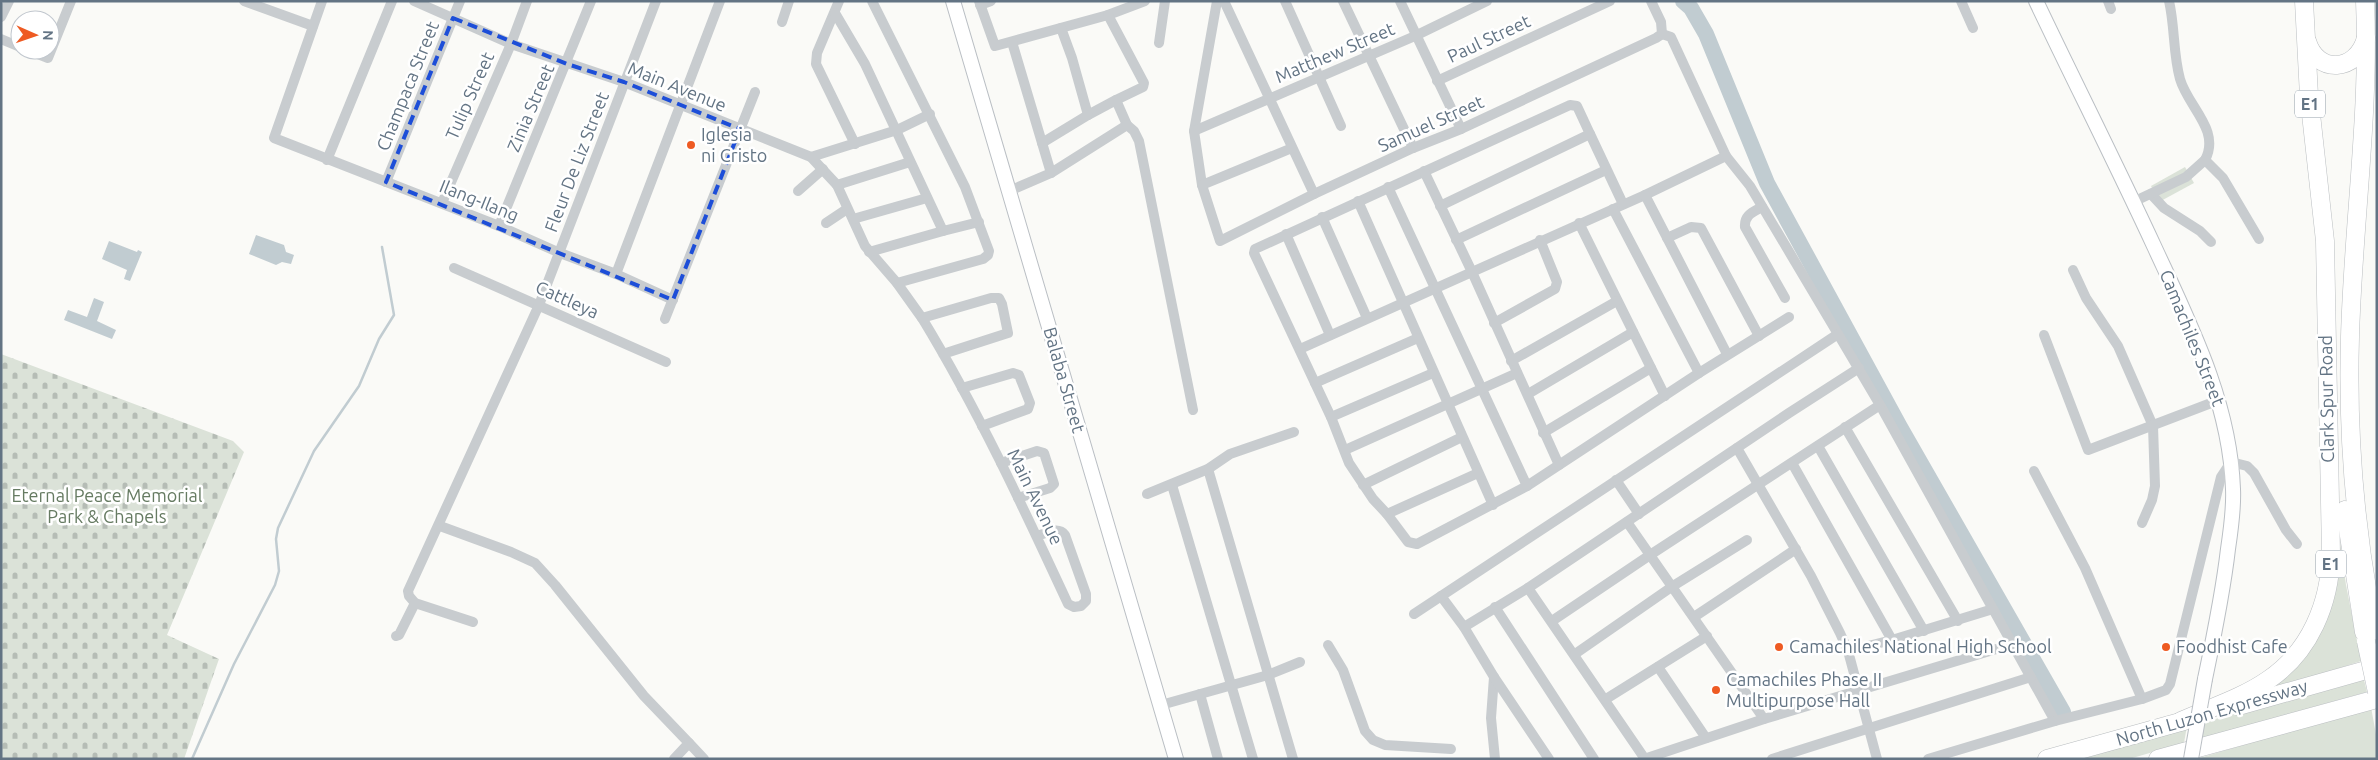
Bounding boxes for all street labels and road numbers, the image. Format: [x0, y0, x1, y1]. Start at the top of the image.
street label: Paul Street [1444, 10, 1533, 66]
street label: Champaca Street [372, 18, 442, 153]
street label: Matthew Street [1272, 18, 1397, 86]
street label: Tulip Street [441, 49, 497, 142]
street label: Main Avenue [625, 57, 729, 115]
street label: Zinia Street [503, 61, 557, 154]
street label: Fleur De Liz Street [540, 89, 612, 234]
road number: E1 [2295, 90, 2325, 118]
street label: Samuel Street [1375, 91, 1487, 155]
street label: Ilang-Ilang [437, 175, 522, 225]
street label: Camachiles Street [2157, 267, 2229, 409]
street label: Cattleya [533, 276, 602, 322]
street label: Balaba Street [1040, 325, 1090, 435]
street label: Clark Spur Road [2315, 335, 2337, 463]
street label: Main Avenue [1004, 445, 1068, 548]
road number: E1 [2316, 550, 2346, 578]
street label: North Luzon Expressway [2114, 675, 2310, 749]

